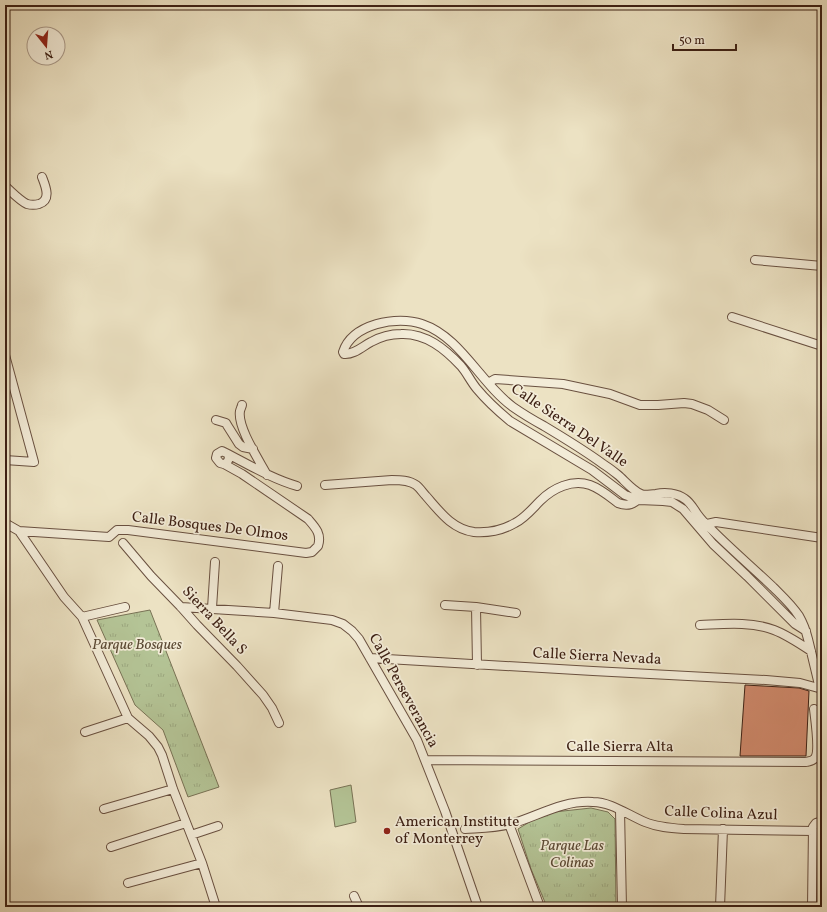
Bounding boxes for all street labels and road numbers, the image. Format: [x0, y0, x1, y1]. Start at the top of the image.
street label: Calle Sierra Del Valle [506, 379, 632, 473]
street label: Calle Bosques De Olmos [131, 507, 289, 547]
street label: Sierra Bella S [177, 582, 251, 660]
street label: Calle Perseverancia [363, 630, 443, 752]
street label: Calle Sierra Nevada [532, 643, 662, 671]
street label: Calle Sierra Alta [566, 737, 674, 758]
street label: Calle Colina Azul [664, 802, 778, 826]

